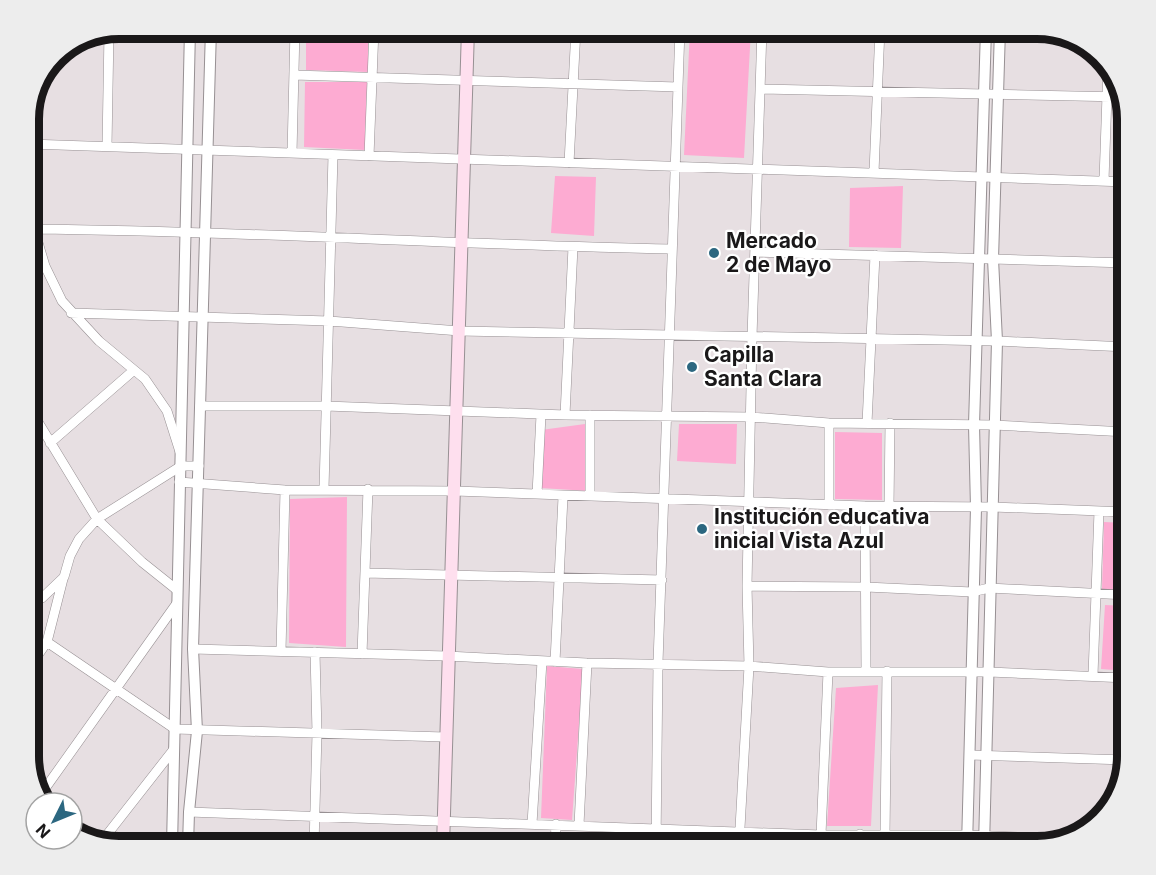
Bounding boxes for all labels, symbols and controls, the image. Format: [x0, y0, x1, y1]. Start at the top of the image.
place label: Mercado 2 de Mayo [726, 228, 832, 277]
marker: Mercado 2 de Mayo [707, 246, 721, 260]
place label: Capilla Santa Clara [704, 342, 822, 391]
marker: Capilla Santa Clara [685, 360, 699, 374]
place label: Institución educativa inicial Vista Azul [714, 504, 929, 553]
marker: Institución educativa inicial Vista Azul [695, 522, 709, 536]
north arrow [24, 791, 84, 851]
text: N [32, 820, 55, 843]

